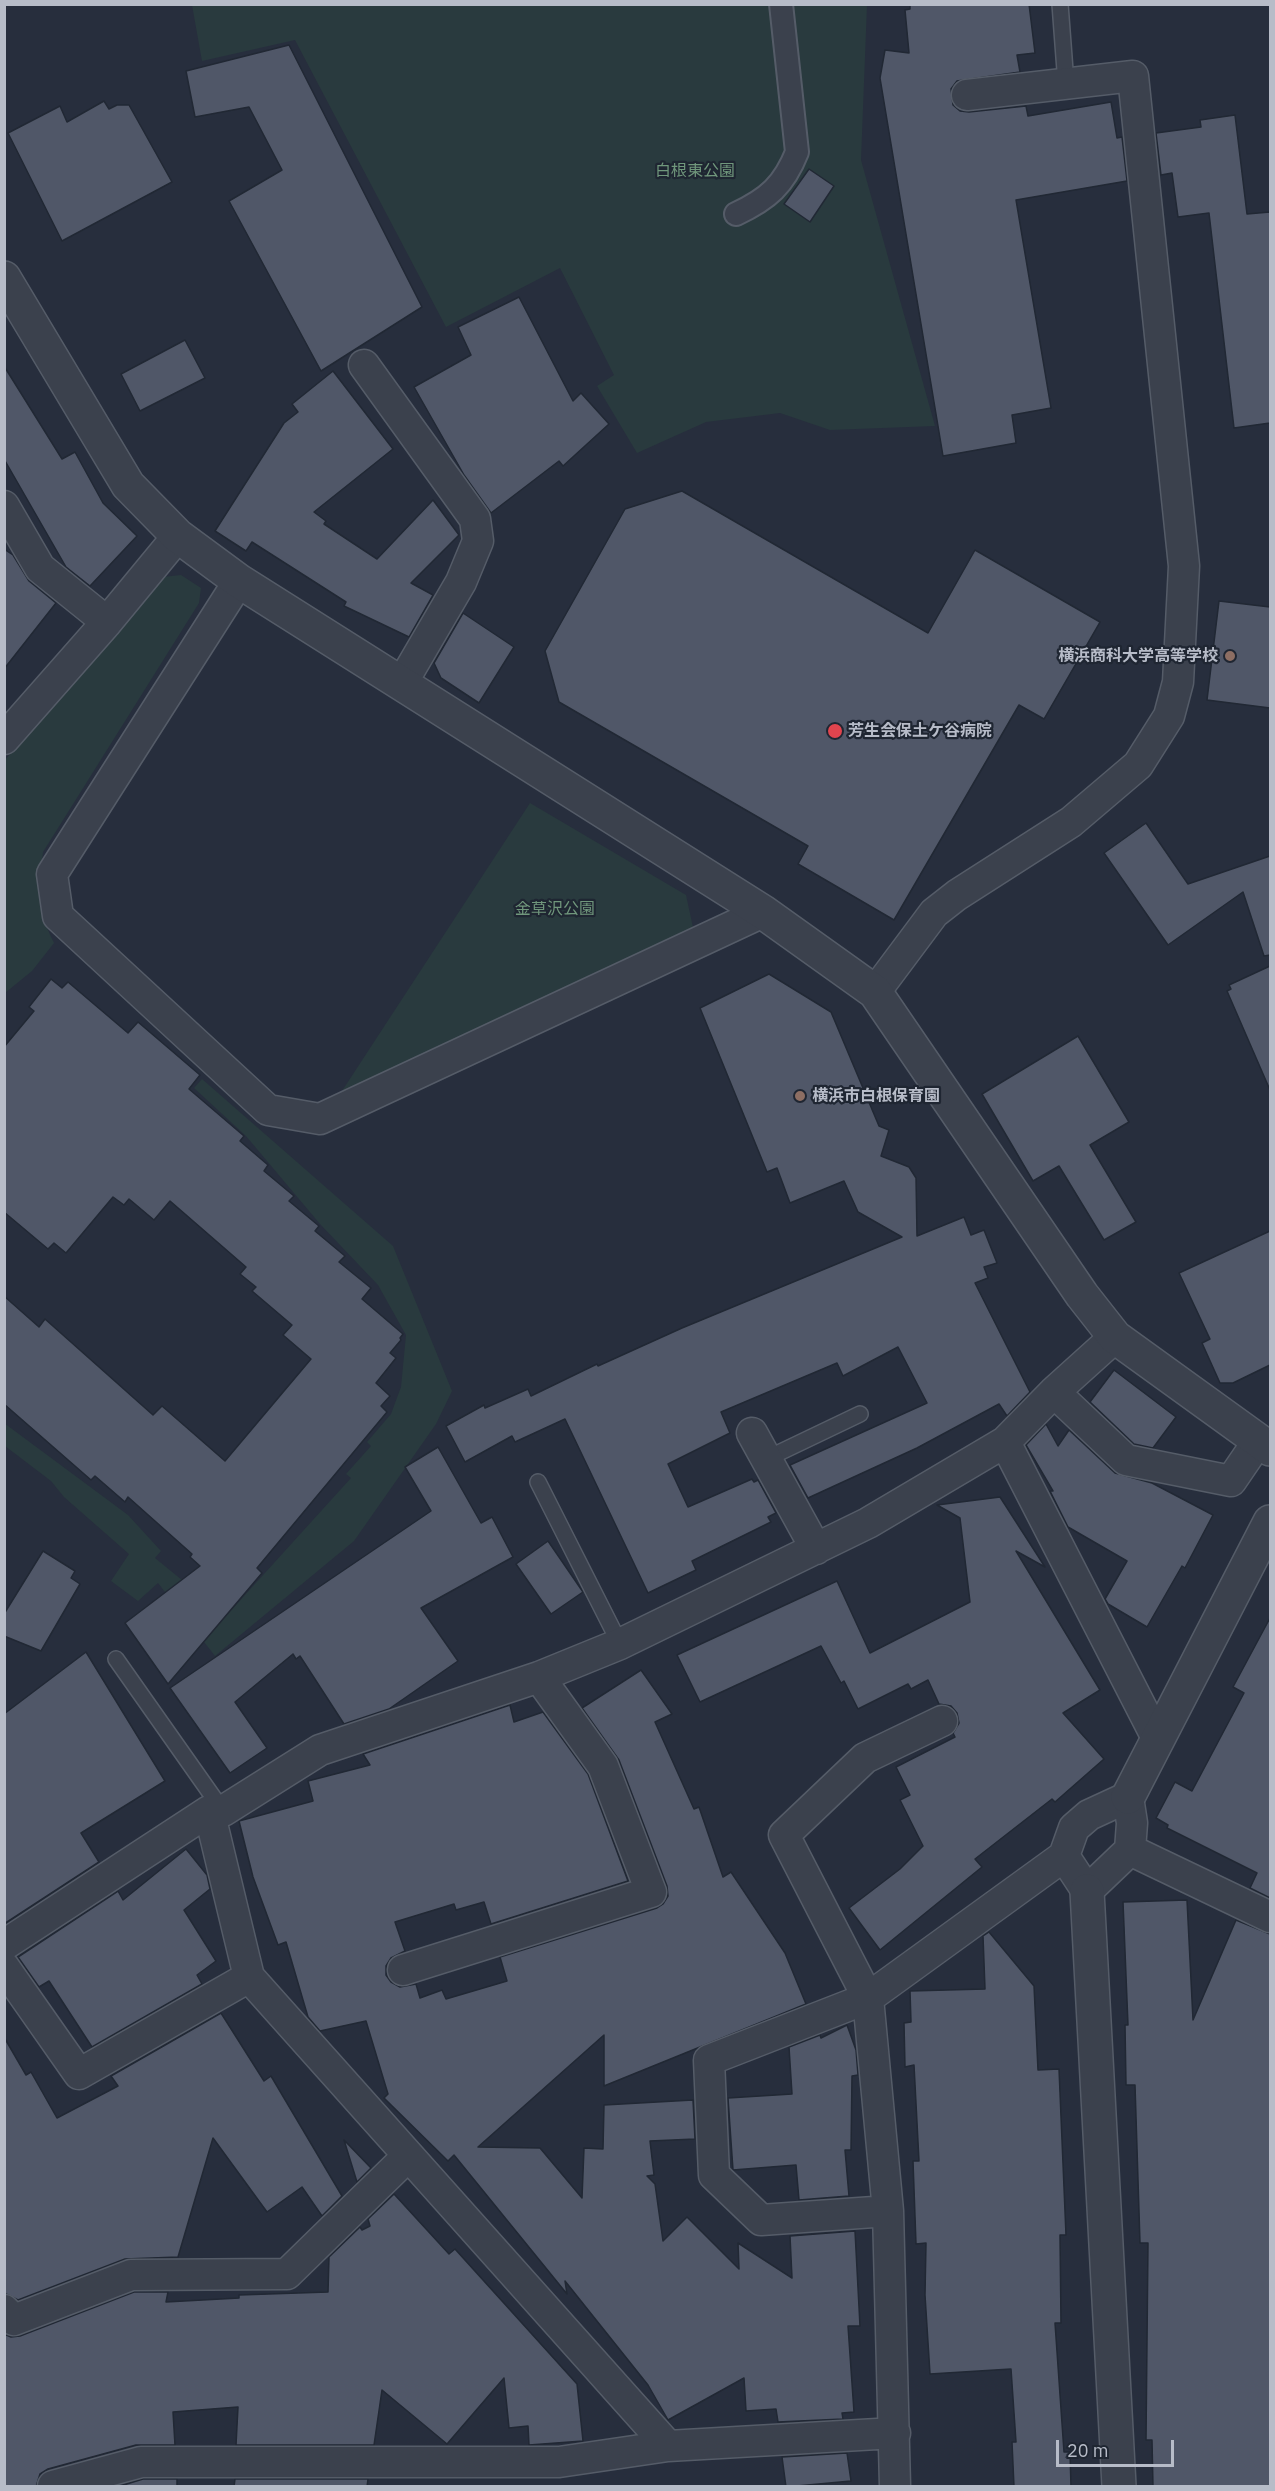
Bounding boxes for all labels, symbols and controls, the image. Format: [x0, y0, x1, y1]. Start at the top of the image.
park label: 白根東公園 [655, 161, 735, 181]
place label: 横浜商科大学高等学校 [1058, 646, 1218, 666]
marker: 横浜商科大学高等学校 [1223, 649, 1237, 663]
place label: 芳生会保土ケ谷病院 [848, 721, 992, 741]
marker: 芳生会保土ケ谷病院 [826, 722, 844, 740]
park label: 金草沢公園 [515, 899, 595, 919]
place label: 横浜市白根保育園 [812, 1086, 940, 1106]
marker: 横浜市白根保育園 [793, 1089, 807, 1103]
scale bar [1059, 2428, 1178, 2466]
text: 20 m [1067, 2439, 1109, 2462]

